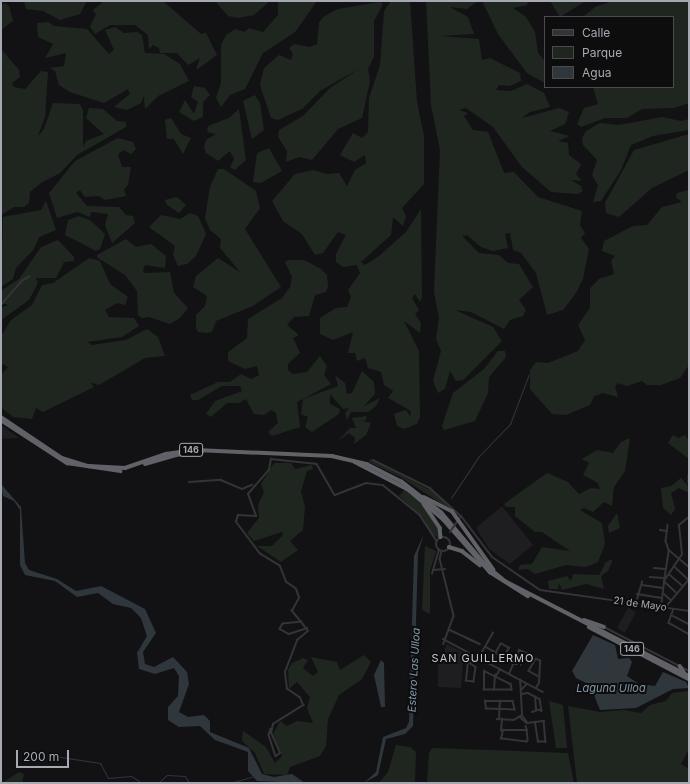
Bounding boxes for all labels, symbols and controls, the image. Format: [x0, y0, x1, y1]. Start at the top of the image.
legend [544, 16, 674, 88]
text: Calle [582, 25, 610, 40]
text: Parque [582, 45, 622, 60]
text: Agua [582, 65, 611, 80]
road number: 146 [179, 443, 203, 457]
street label: 21 de Mayo [613, 594, 667, 614]
water label: Estero Las Ulloa [405, 627, 423, 713]
road number: 146 [620, 642, 644, 656]
district label: SAN GUILLERMO [432, 651, 534, 665]
water label: Laguna Ulloa [576, 681, 646, 695]
scale bar [18, 742, 71, 768]
text: 200 m [23, 749, 59, 764]

